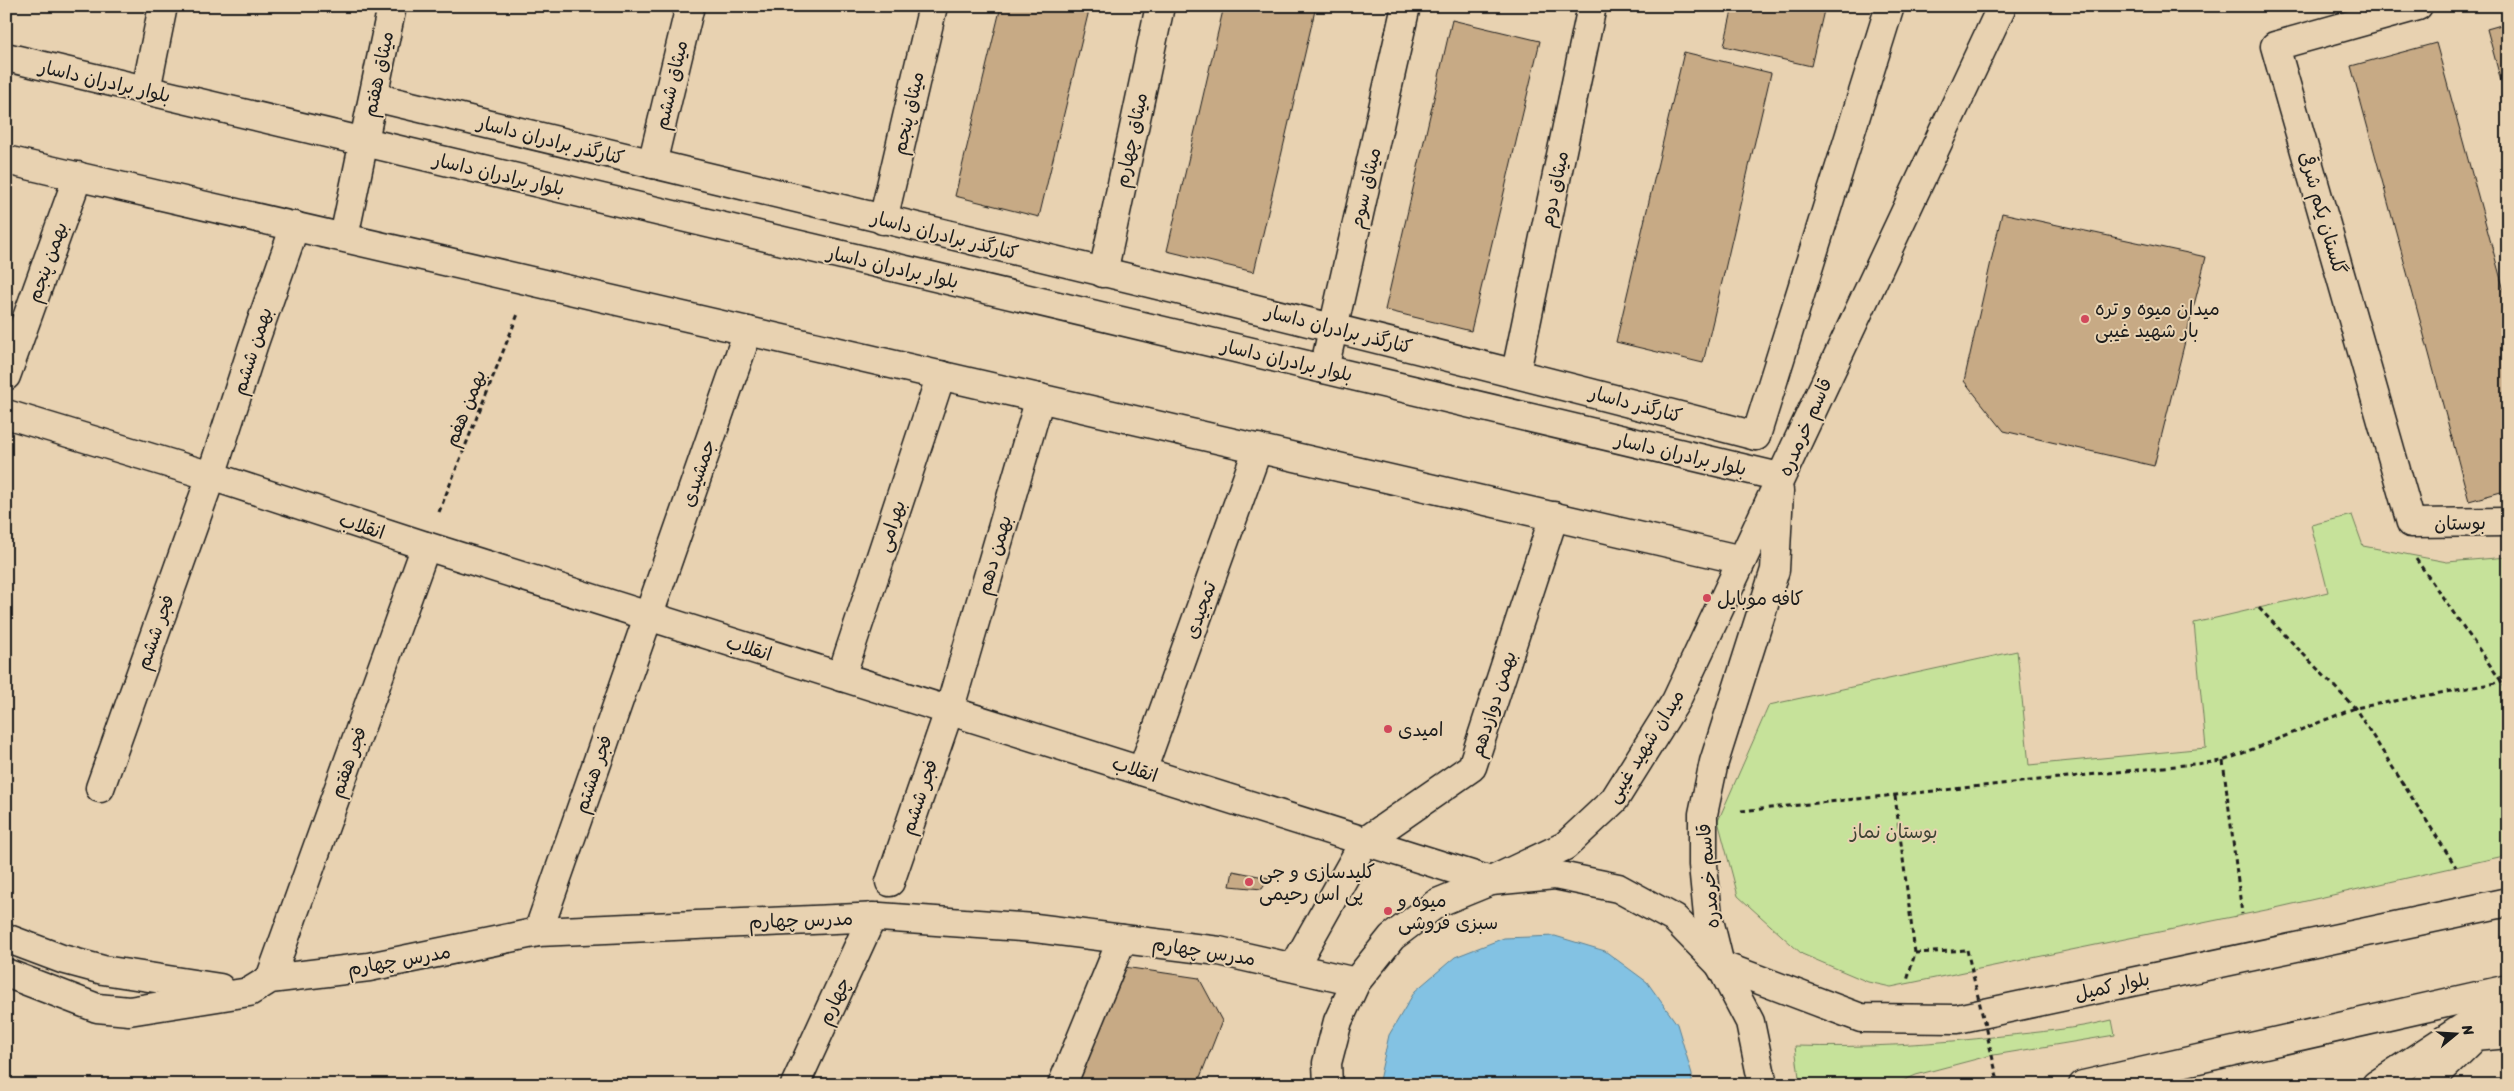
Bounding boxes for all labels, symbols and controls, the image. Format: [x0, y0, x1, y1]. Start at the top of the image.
street label: میثاق هفتم [353, 28, 403, 120]
street label: میثاق ششم [645, 37, 697, 133]
street label: بلوار برادران داسار [34, 49, 174, 112]
street label: میثاق پنجم [882, 68, 934, 158]
street label: میثاق چهارم [1105, 89, 1157, 191]
street label: کنارگذر برادران داسار [472, 105, 628, 174]
street label: بلوار برادران داسار [428, 142, 568, 205]
street label: میثاق سوم [1340, 144, 1390, 232]
street label: گلستان یکم شرقی [2290, 147, 2356, 279]
street label: میثاق دوم [1530, 148, 1578, 230]
street label: کنارگذر برادران داسار [866, 200, 1022, 269]
street label: بهمن پنجم [17, 217, 77, 307]
street label: بلوار برادران داسار [822, 235, 962, 298]
place label: میدان میوه و تره بار شهید غیبی [2095, 292, 2220, 347]
street label: کنارگذر برادران داسار [1260, 294, 1416, 363]
street label: بهمن ششم [222, 303, 282, 399]
marker: میدان میوه و تره بار شهید غیبی [2079, 313, 2091, 325]
street label: بلوار برادران داسار [1216, 328, 1356, 391]
street label: بهمن هفم [435, 364, 495, 452]
street label: قاسم خرمدره [1768, 372, 1842, 482]
street label: کنارگذر داسار [1584, 375, 1686, 432]
street label: بلوار برادران داسار [1610, 422, 1750, 485]
street label: جمشیدی [671, 434, 725, 512]
street label: بهرامی [867, 496, 915, 556]
street label: انقلاب [335, 503, 389, 549]
street label: بوستان [2434, 506, 2486, 540]
street label: بهمن دهم [967, 511, 1021, 599]
street label: تمجیدی [1174, 576, 1226, 644]
place label: کافه موبایل [1717, 582, 1803, 615]
street label: فجر ششم [126, 590, 184, 674]
marker: کافه موبایل [1701, 592, 1713, 604]
street label: انقلاب [722, 625, 776, 671]
street label: بهمن دوازدهم [1460, 646, 1526, 762]
street label: میدان شهید غیبی [1597, 683, 1693, 809]
place label: امیدی [1398, 713, 1444, 746]
street label: فجر هفتم [320, 722, 376, 802]
marker: امیدی [1382, 723, 1394, 735]
street label: فجر هشتم [564, 730, 622, 818]
street label: انقلاب [1108, 746, 1162, 792]
street label: فجر ششم [891, 755, 947, 839]
park label: بوستان نماز [1849, 815, 1937, 848]
street label: قاسم خرمدره [1687, 822, 1729, 930]
place label: کلیدسازی و جی پی اس رحیمی [1259, 855, 1375, 910]
marker: کلیدسازی و جی پی اس رحیمی [1243, 876, 1255, 888]
place label: میوه و سبزی فروشی [1396, 884, 1498, 939]
street label: مدرس چهارم [748, 902, 854, 938]
marker: میوه و سبزی فروشی [1382, 905, 1394, 917]
street label: مدرس چهارم [1150, 927, 1258, 975]
street label: مدرس چهارم [345, 935, 453, 985]
street label: بلوار کمیل [2071, 962, 2153, 1010]
street label: چهارم [808, 971, 860, 1031]
north arrow [2432, 1008, 2482, 1058]
text: N [2454, 1021, 2481, 1039]

